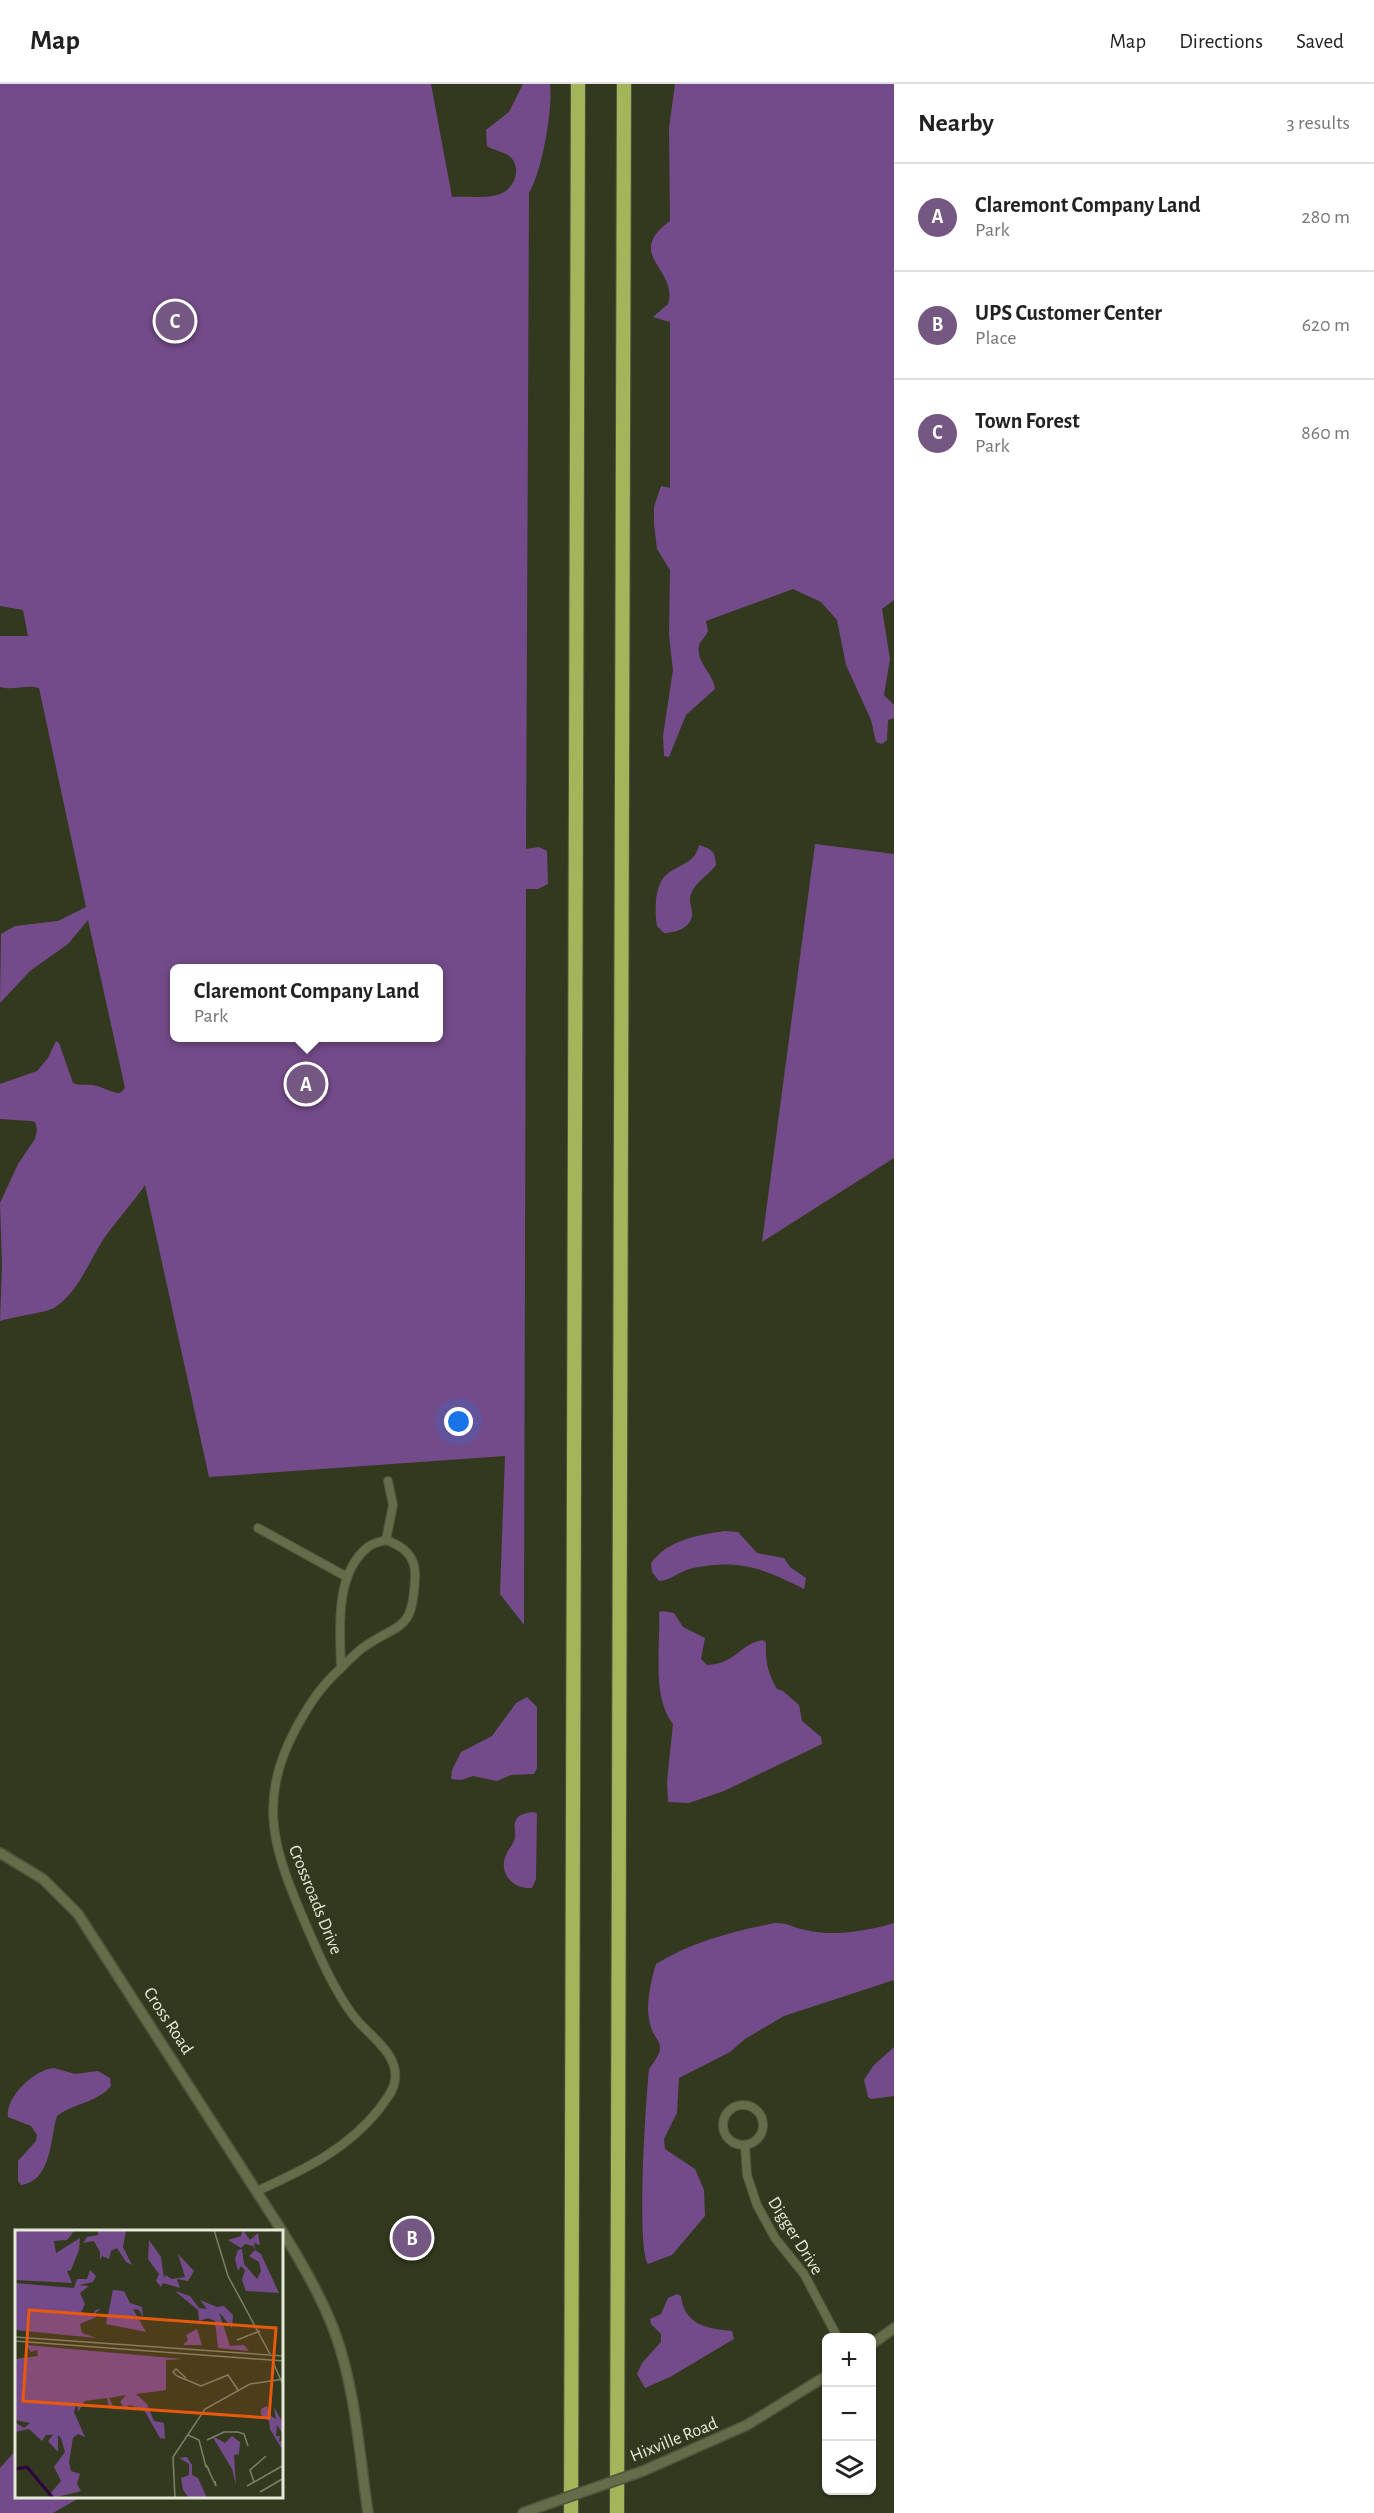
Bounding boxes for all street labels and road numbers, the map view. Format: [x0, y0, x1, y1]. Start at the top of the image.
street label: Crossroads Drive [285, 1843, 345, 1957]
street label: Cross Road [140, 1984, 196, 2058]
street label: Digger Drive [764, 2194, 826, 2278]
street label: Hixville Road [628, 2414, 720, 2466]

